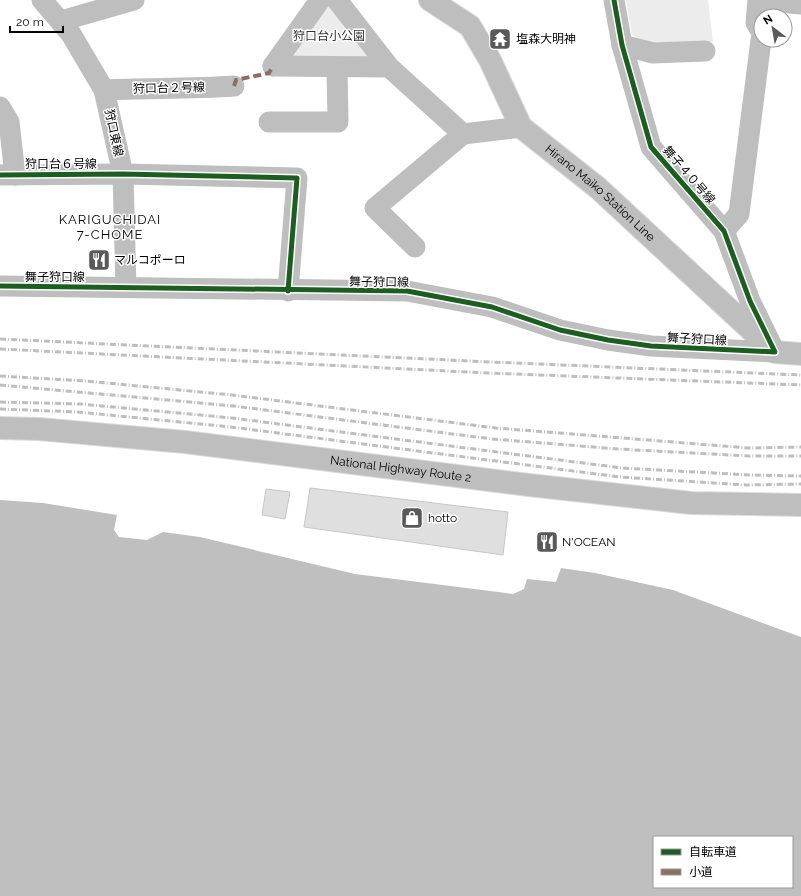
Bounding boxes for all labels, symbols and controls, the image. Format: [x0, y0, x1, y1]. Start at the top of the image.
scale bar [10, 8, 63, 34]
north arrow [753, 8, 793, 48]
text: N [761, 12, 775, 28]
text: 20 m [16, 15, 44, 29]
temple icon: 塩森大明神 [487, 26, 513, 52]
park label: 狩口台小公園 [293, 29, 365, 43]
place label: 塩森大明神 [516, 32, 576, 46]
street label: 狩口台２号線 [133, 80, 205, 96]
street label: 狩口東線 [102, 108, 126, 158]
street label: Hirano Maiko Station Line [542, 142, 658, 244]
street label: 舞子４０号線 [660, 143, 718, 207]
street label: 狩口台６号線 [25, 157, 97, 171]
district label: KARIGUCHIDAI 7-CHOME [59, 212, 161, 242]
restaurant icon: マルコポーロ [86, 247, 112, 273]
place label: マルコポーロ [114, 253, 186, 267]
street label: 舞子狩口線 [25, 270, 85, 284]
street label: 舞子狩口線 [349, 274, 409, 290]
street label: 舞子狩口線 [667, 330, 727, 348]
street label: National Highway Route 2 [329, 453, 472, 485]
shop icon: hotto [399, 505, 425, 531]
place label: hotto [428, 511, 457, 525]
restaurant icon: N'OCEAN [534, 529, 560, 555]
place label: N'OCEAN [562, 535, 616, 549]
legend [653, 836, 793, 888]
text: 自転車道 [689, 845, 737, 859]
text: 小道 [689, 865, 713, 879]

